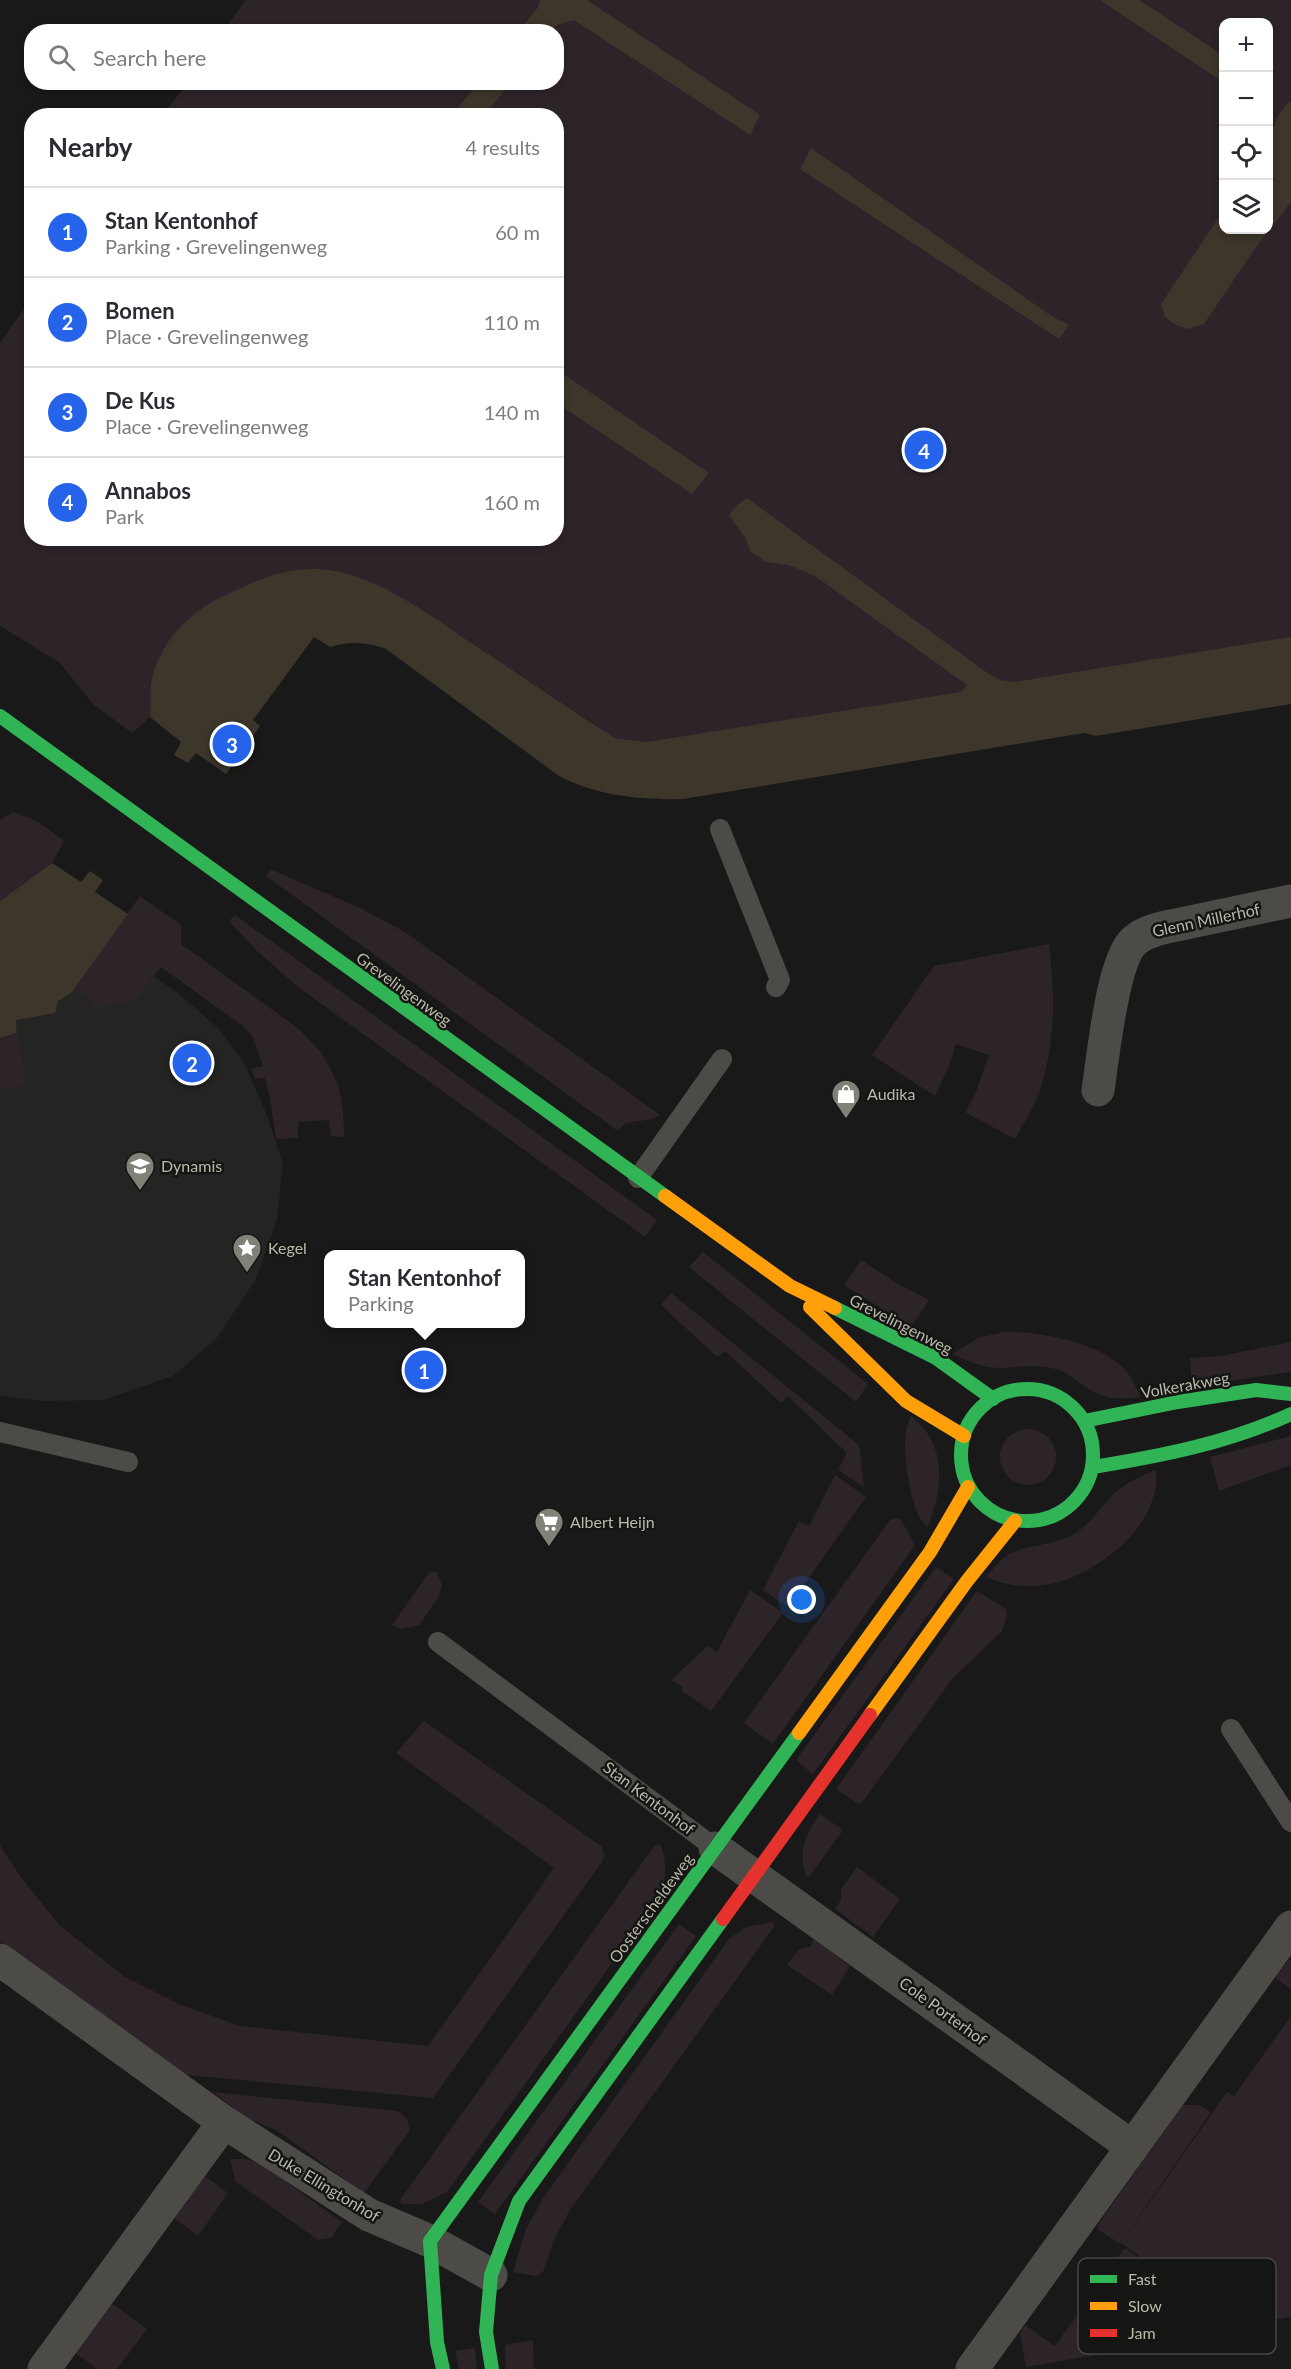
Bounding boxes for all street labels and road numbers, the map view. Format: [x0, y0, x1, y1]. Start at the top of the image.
street label: Glenn Millerhof [1150, 899, 1262, 940]
street label: Grevelingenweg [353, 948, 456, 1030]
street label: Grevelingenweg [847, 1289, 956, 1358]
street label: Volkerakweg [1139, 1367, 1231, 1402]
street label: Stan Kentonhof [600, 1757, 699, 1838]
street label: Oosterscheldeweg [604, 1849, 697, 1966]
street label: Cole Porterhof [896, 1973, 991, 2049]
street label: Duke Ellingtonhof [265, 2144, 384, 2225]

